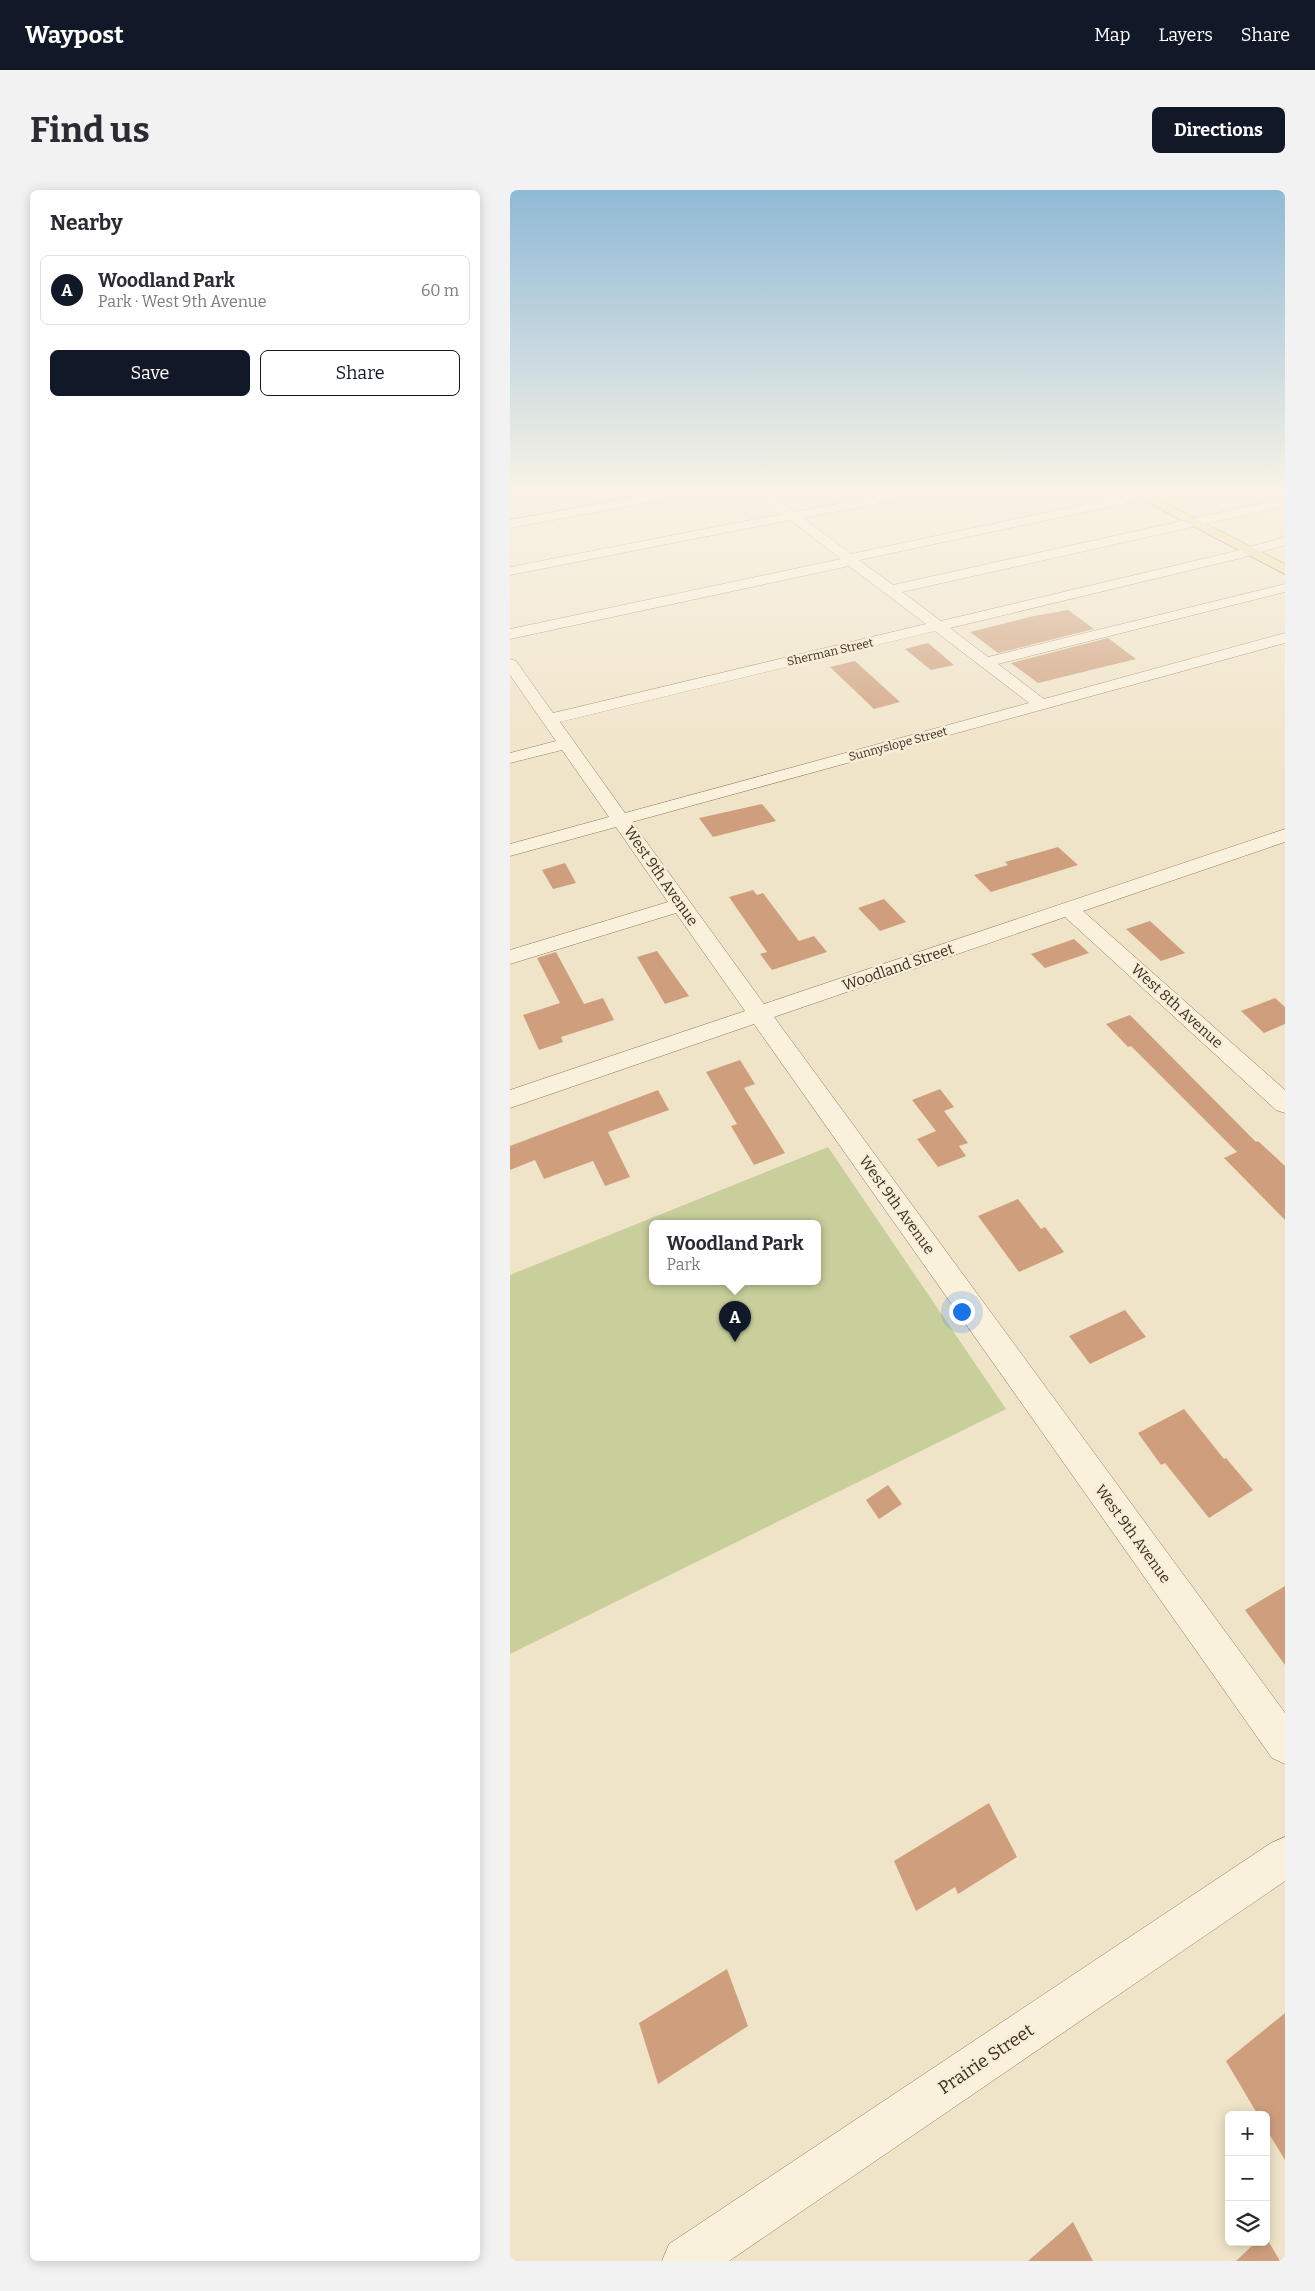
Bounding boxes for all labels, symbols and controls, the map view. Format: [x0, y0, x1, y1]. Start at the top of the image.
text: Waypost [25, 21, 124, 49]
text: Map [1094, 24, 1130, 46]
text: Layers [1158, 24, 1213, 46]
text: Share [1241, 24, 1290, 46]
button: Directions [1152, 107, 1285, 153]
text: Find us [30, 109, 150, 151]
text: Nearby [50, 210, 123, 236]
text: Woodland Park [98, 269, 235, 292]
text: A [61, 281, 73, 300]
text: 60 m [421, 281, 459, 300]
text: Park · West 9th Avenue [98, 292, 267, 311]
button: Save [50, 350, 250, 396]
button: Share [260, 350, 460, 396]
street label: Sherman Street [785, 635, 875, 669]
street label: Sunnyslope Street [847, 724, 949, 764]
street label: West 9th Avenue [620, 823, 702, 929]
street label: Woodland Street [840, 939, 957, 994]
street label: West 8th Avenue [1127, 960, 1227, 1052]
street label: West 9th Avenue [855, 1152, 939, 1258]
popup [649, 1220, 821, 1285]
text: Woodland Park [667, 1232, 803, 1255]
text: Park [667, 1255, 700, 1274]
your location [949, 1299, 975, 1325]
pin: A [719, 1301, 751, 1342]
street label: West 9th Avenue [1091, 1481, 1175, 1587]
street label: Prairie Street [934, 2019, 1038, 2099]
map controls [1225, 2111, 1270, 2246]
button: + [1225, 2111, 1270, 2156]
button: − [1225, 2156, 1270, 2201]
button: layers [1225, 2201, 1270, 2246]

